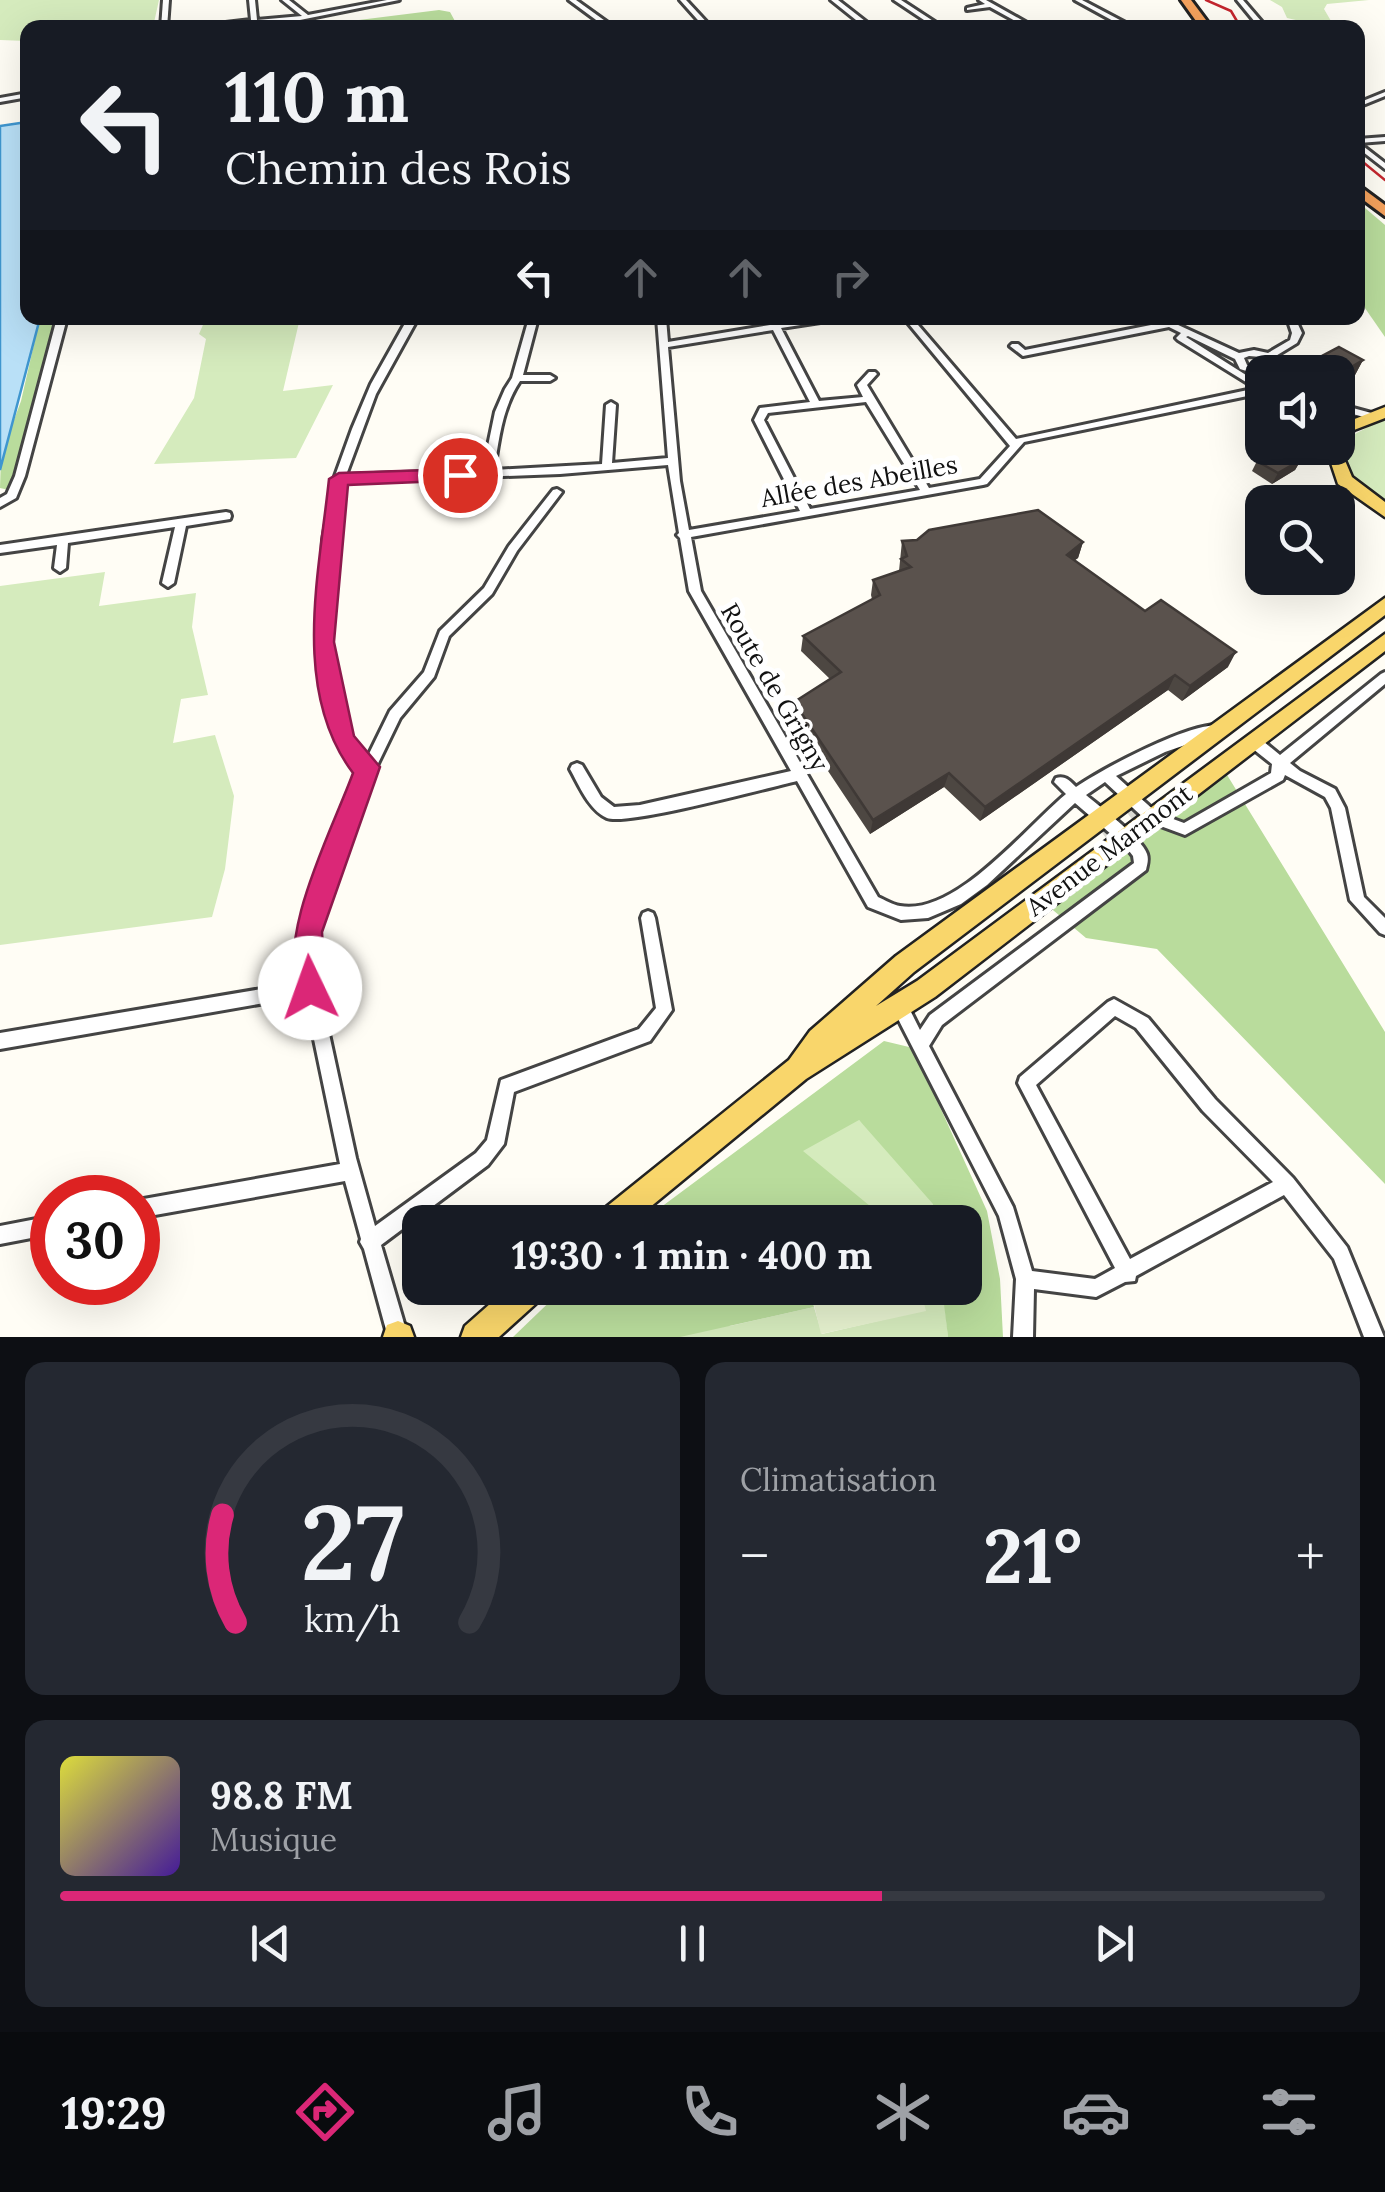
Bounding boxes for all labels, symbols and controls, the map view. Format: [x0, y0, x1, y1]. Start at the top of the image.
text: 110 m [225, 52, 409, 141]
icon: left [60, 60, 190, 190]
text: Chemin des Rois [225, 139, 572, 196]
icon: left [508, 250, 563, 305]
icon: ahead [613, 250, 668, 305]
icon: ahead [718, 250, 773, 305]
icon: right [823, 250, 878, 305]
map controls [1245, 355, 1355, 595]
button: sound [1245, 355, 1355, 465]
pin [418, 433, 503, 518]
icon: arrive [433, 448, 488, 503]
street label: Allée des Abeilles [757, 448, 960, 514]
button: search [1245, 485, 1355, 595]
street label: Route de Grigny [714, 597, 836, 777]
street label: Avenue Marmont [1019, 777, 1199, 923]
position arrow [258, 936, 362, 1040]
speed limit sign: 30 [30, 1175, 160, 1305]
text: 19:30 · 1 min · 400 m [512, 1231, 872, 1279]
text: Climatisation [740, 1459, 937, 1500]
text: 27 [300, 1475, 405, 1608]
text: 21° [983, 1508, 1082, 1604]
text: − [740, 1521, 769, 1591]
text: + [1296, 1521, 1325, 1591]
text: km/h [304, 1596, 401, 1642]
text: 98.8 FM [210, 1771, 353, 1819]
text: Musique [210, 1819, 337, 1860]
icon: previous [243, 1916, 298, 1971]
icon: pause [665, 1916, 720, 1971]
icon: next [1087, 1916, 1142, 1971]
icon: directions [290, 2077, 360, 2147]
icon: music [482, 2077, 552, 2147]
icon: phone [675, 2077, 745, 2147]
icon: climate [868, 2077, 938, 2147]
icon: car [1061, 2077, 1131, 2147]
icon: filters [1254, 2077, 1324, 2147]
text: 19:29 [61, 2084, 167, 2141]

